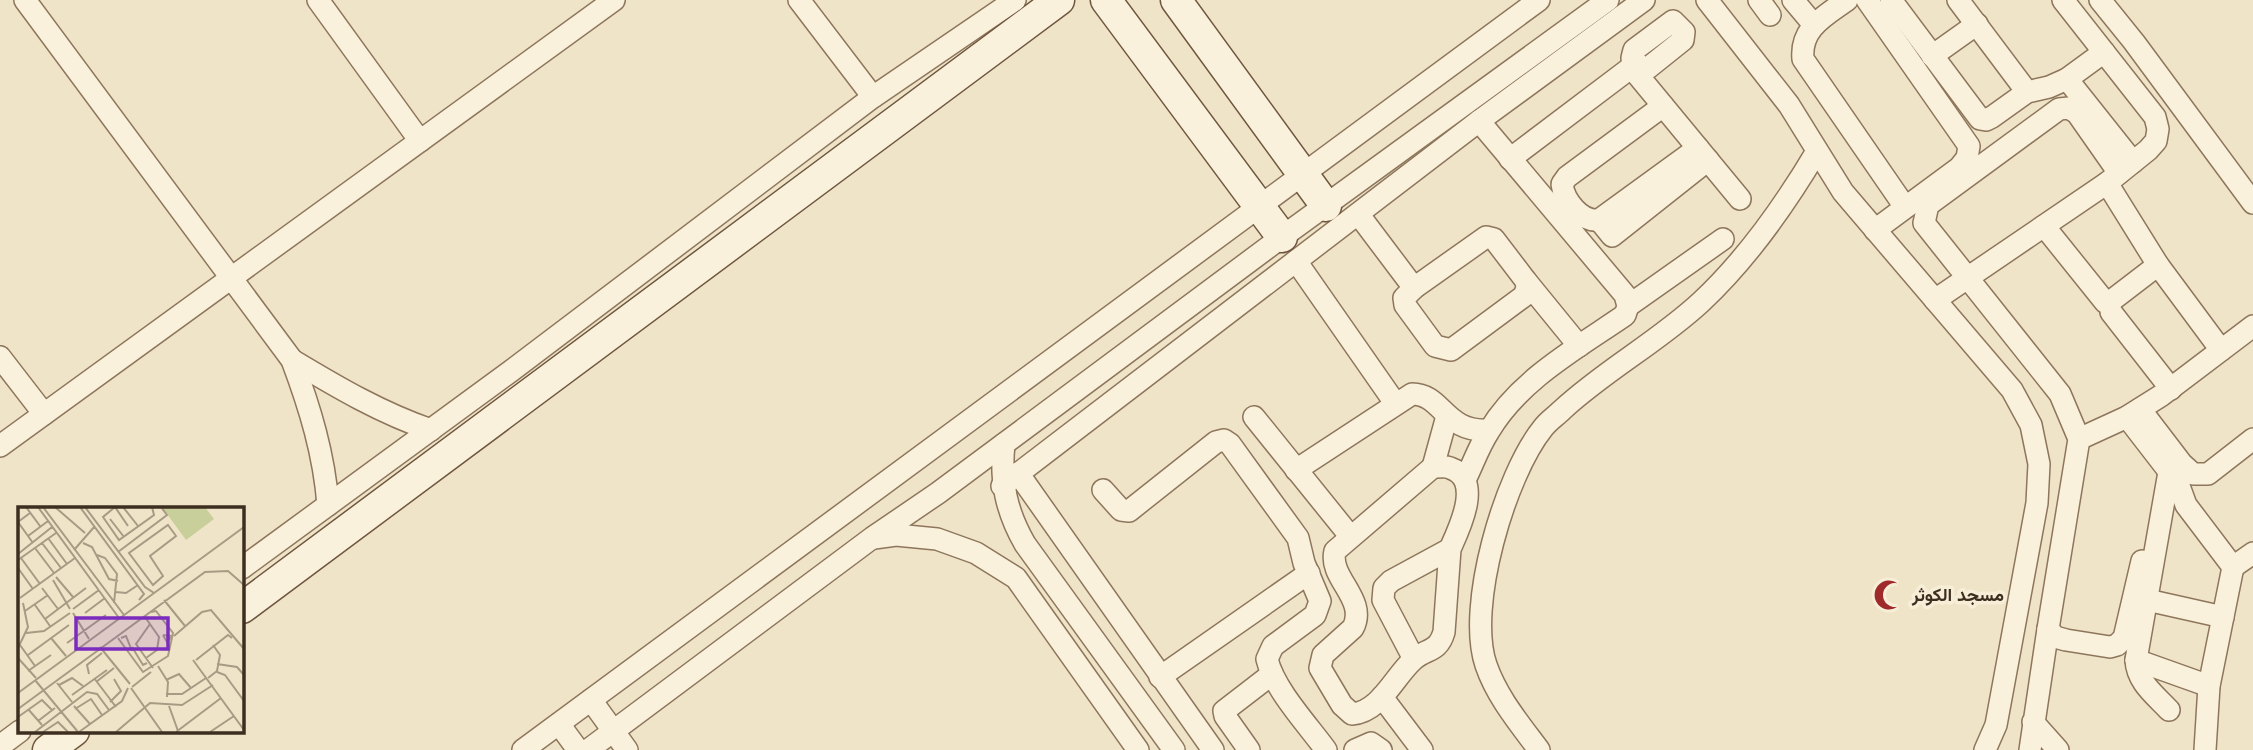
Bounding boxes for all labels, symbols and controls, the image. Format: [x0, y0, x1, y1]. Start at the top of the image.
inset map [18, 507, 243, 732]
mosque icon: مسجد الكوثر [1872, 578, 1906, 612]
place label: مسجد الكوثر [1911, 584, 2004, 606]

